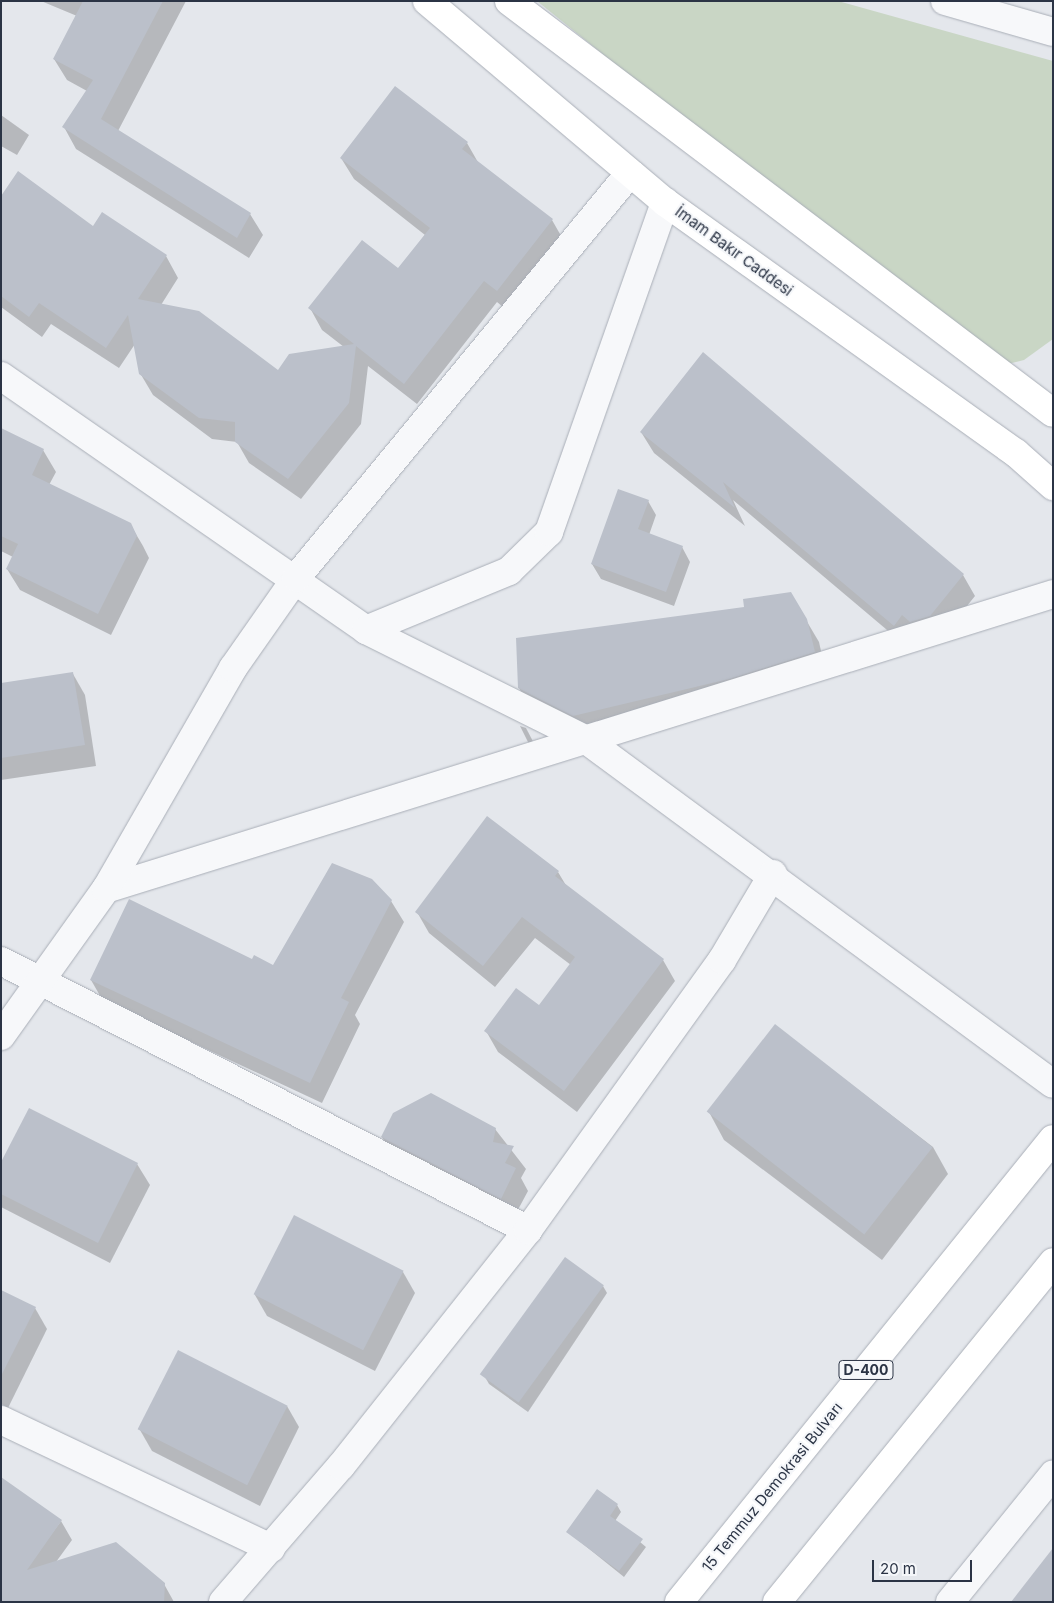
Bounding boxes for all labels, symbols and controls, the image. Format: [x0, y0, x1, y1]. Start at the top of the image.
street label: İmam Bakır Caddesi [672, 202, 796, 300]
road number: D-400 [837, 1358, 895, 1382]
street label: 15 Temmuz Demokrasi Bulvarı [698, 1399, 846, 1575]
scale bar [874, 1550, 974, 1582]
text: 20 m [880, 1559, 916, 1578]

